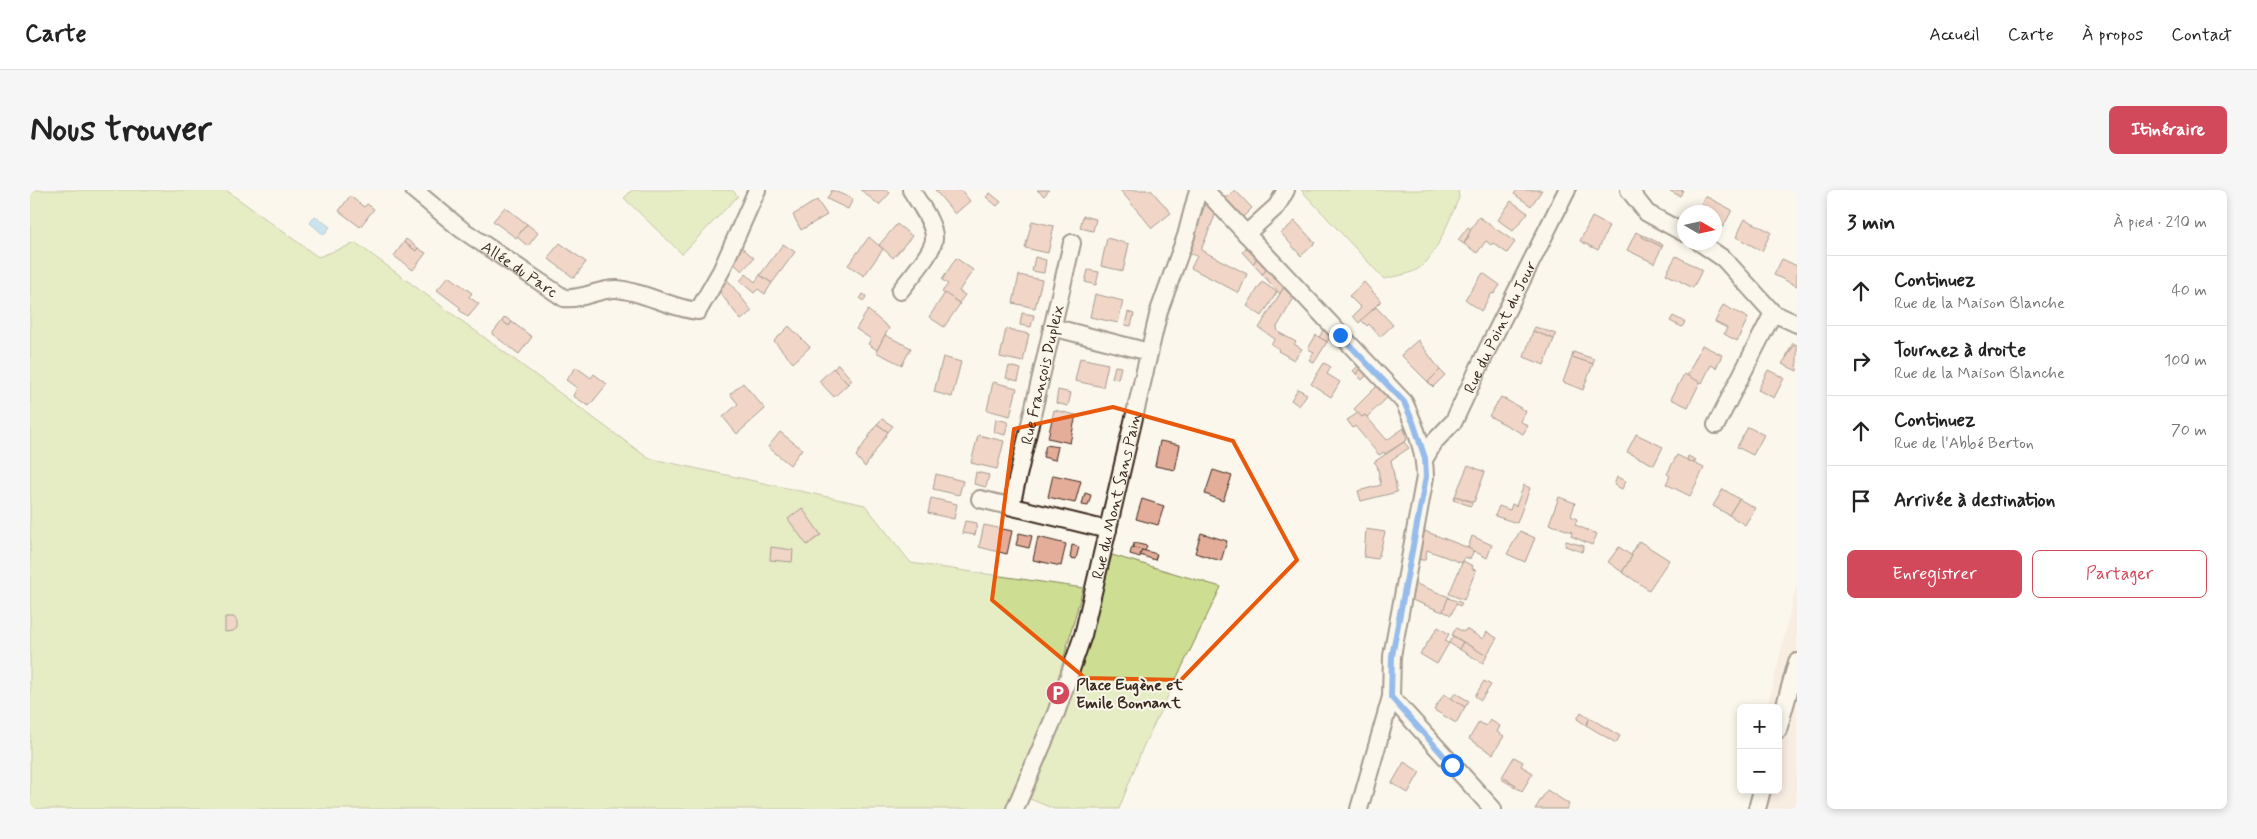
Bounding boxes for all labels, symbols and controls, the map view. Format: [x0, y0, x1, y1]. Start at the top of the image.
text: Carte [25, 19, 87, 50]
text: Accueil [1929, 23, 1980, 47]
text: Carte [2008, 23, 2054, 47]
text: À propos [2082, 23, 2143, 47]
text: Contact [2171, 23, 2232, 47]
button: Itinéraire [2109, 106, 2227, 154]
text: Nous trouver [30, 107, 212, 153]
north arrow [1677, 205, 1722, 250]
text: 3 min [1847, 209, 1895, 237]
text: À pied · 210 m [2113, 212, 2207, 233]
street label: Allée du Parc [477, 237, 562, 303]
street label: Rue du Point du Jour [1459, 257, 1542, 397]
text: Continuez [1894, 268, 1975, 293]
icon: ahead [1847, 277, 1875, 305]
text: 40 m [2171, 280, 2207, 301]
text: Rue de la Maison Blanche [1894, 293, 2065, 314]
street label: Rue François Dupleix [1017, 303, 1069, 447]
route end [1329, 324, 1352, 347]
text: Tournez à droite [1894, 338, 2026, 363]
icon: right [1847, 347, 1875, 375]
text: 100 m [2164, 350, 2207, 371]
text: Rue de la Maison Blanche [1894, 363, 2065, 384]
text: Continuez [1894, 408, 1975, 433]
street label: Rue du Mont Sans Pain [1087, 410, 1147, 581]
icon: ahead [1847, 417, 1875, 445]
text: 70 m [2171, 420, 2207, 441]
text: Rue de l'Abbé Berton [1894, 433, 2034, 454]
icon: arrive [1847, 487, 1875, 515]
text: Arrivée à destination [1894, 488, 2055, 513]
button: Enregistrer [1847, 550, 2022, 598]
button: Partager [2032, 550, 2207, 598]
place label: Place Eugène et Emile Bonnant [1076, 675, 1184, 714]
parking icon: Place Eugène et Emile Bonnant [1045, 680, 1071, 706]
map controls [1737, 704, 1782, 794]
button: + [1737, 704, 1782, 749]
button: − [1737, 749, 1782, 794]
route start [1441, 754, 1464, 777]

